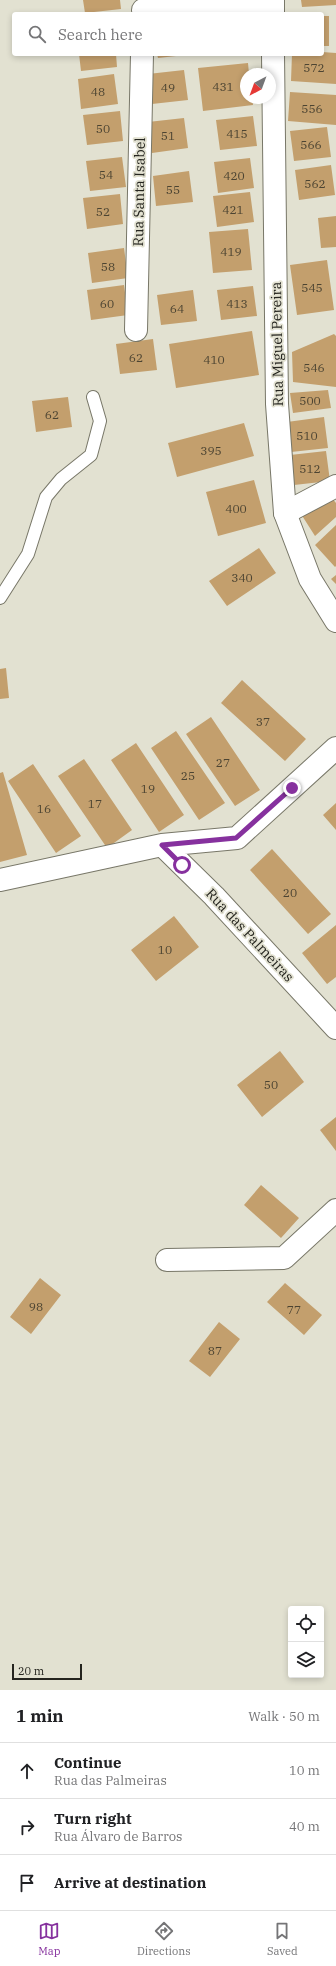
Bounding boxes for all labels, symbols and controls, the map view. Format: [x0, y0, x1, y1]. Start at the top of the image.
search box [12, 12, 324, 56]
icon: search [26, 23, 48, 45]
text: Search here [58, 25, 143, 44]
house number: 572 [303, 60, 325, 75]
north arrow [240, 68, 276, 104]
house number: 431 [212, 79, 234, 94]
house number: 49 [161, 80, 175, 95]
house number: 48 [91, 84, 105, 99]
house number: 556 [301, 101, 323, 116]
house number: 50 [96, 121, 110, 136]
house number: 415 [226, 126, 248, 141]
house number: 51 [161, 128, 175, 143]
street label: Rua Santa Isabel [129, 137, 149, 247]
house number: 566 [300, 137, 322, 152]
house number: 54 [99, 167, 113, 182]
house number: 420 [223, 168, 245, 183]
house number: 562 [304, 176, 326, 191]
house number: 55 [166, 182, 180, 197]
house number: 421 [222, 202, 244, 217]
house number: 52 [96, 204, 110, 219]
house number: 419 [220, 244, 242, 259]
house number: 58 [101, 259, 115, 274]
house number: 545 [301, 280, 323, 295]
street label: Rua Miguel Pereira [267, 281, 287, 406]
house number: 60 [100, 296, 114, 311]
house number: 413 [226, 296, 248, 311]
house number: 64 [170, 301, 184, 316]
house number: 62 [129, 350, 143, 365]
house number: 410 [203, 352, 225, 367]
house number: 546 [303, 360, 325, 375]
house number: 500 [299, 393, 321, 408]
house number: 62 [45, 407, 59, 422]
house number: 510 [296, 428, 318, 443]
house number: 395 [200, 443, 222, 458]
house number: 512 [299, 461, 321, 476]
house number: 400 [225, 501, 247, 516]
house number: 340 [231, 570, 253, 585]
house number: 37 [256, 714, 270, 729]
house number: 27 [216, 755, 230, 770]
house number: 25 [181, 768, 195, 783]
route end [283, 779, 301, 797]
house number: 19 [141, 781, 155, 796]
house number: 17 [88, 796, 102, 811]
house number: 16 [37, 801, 51, 816]
route start [173, 856, 191, 874]
street label: Rua das Palmeiras [202, 884, 298, 986]
house number: 20 [283, 885, 297, 900]
house number: 10 [158, 942, 172, 957]
house number: 50 [264, 1077, 278, 1092]
house number: 98 [29, 1299, 43, 1314]
house number: 77 [287, 1302, 301, 1317]
house number: 87 [208, 1343, 222, 1358]
map controls [288, 1606, 324, 1678]
button: locate [288, 1606, 324, 1642]
button: layers [288, 1642, 324, 1678]
scale bar [12, 1662, 82, 1681]
text: 20 m [18, 1664, 44, 1678]
text: 1 min [16, 1705, 64, 1727]
text: Walk · 50 m [248, 1708, 320, 1725]
text: Continue [54, 1753, 121, 1772]
icon: ahead [16, 1760, 38, 1782]
text: 10 m [289, 1762, 320, 1779]
text: Rua das Palmeiras [54, 1772, 167, 1789]
text: Turn right [54, 1809, 132, 1828]
icon: right [16, 1816, 38, 1838]
text: 40 m [289, 1818, 320, 1835]
text: Rua Álvaro de Barros [54, 1828, 182, 1845]
icon: arrive [16, 1872, 38, 1894]
text: Arrive at destination [54, 1873, 206, 1892]
tab: Map [38, 1920, 61, 1958]
tab: Directions [137, 1920, 191, 1958]
tab: Saved [267, 1920, 298, 1958]

